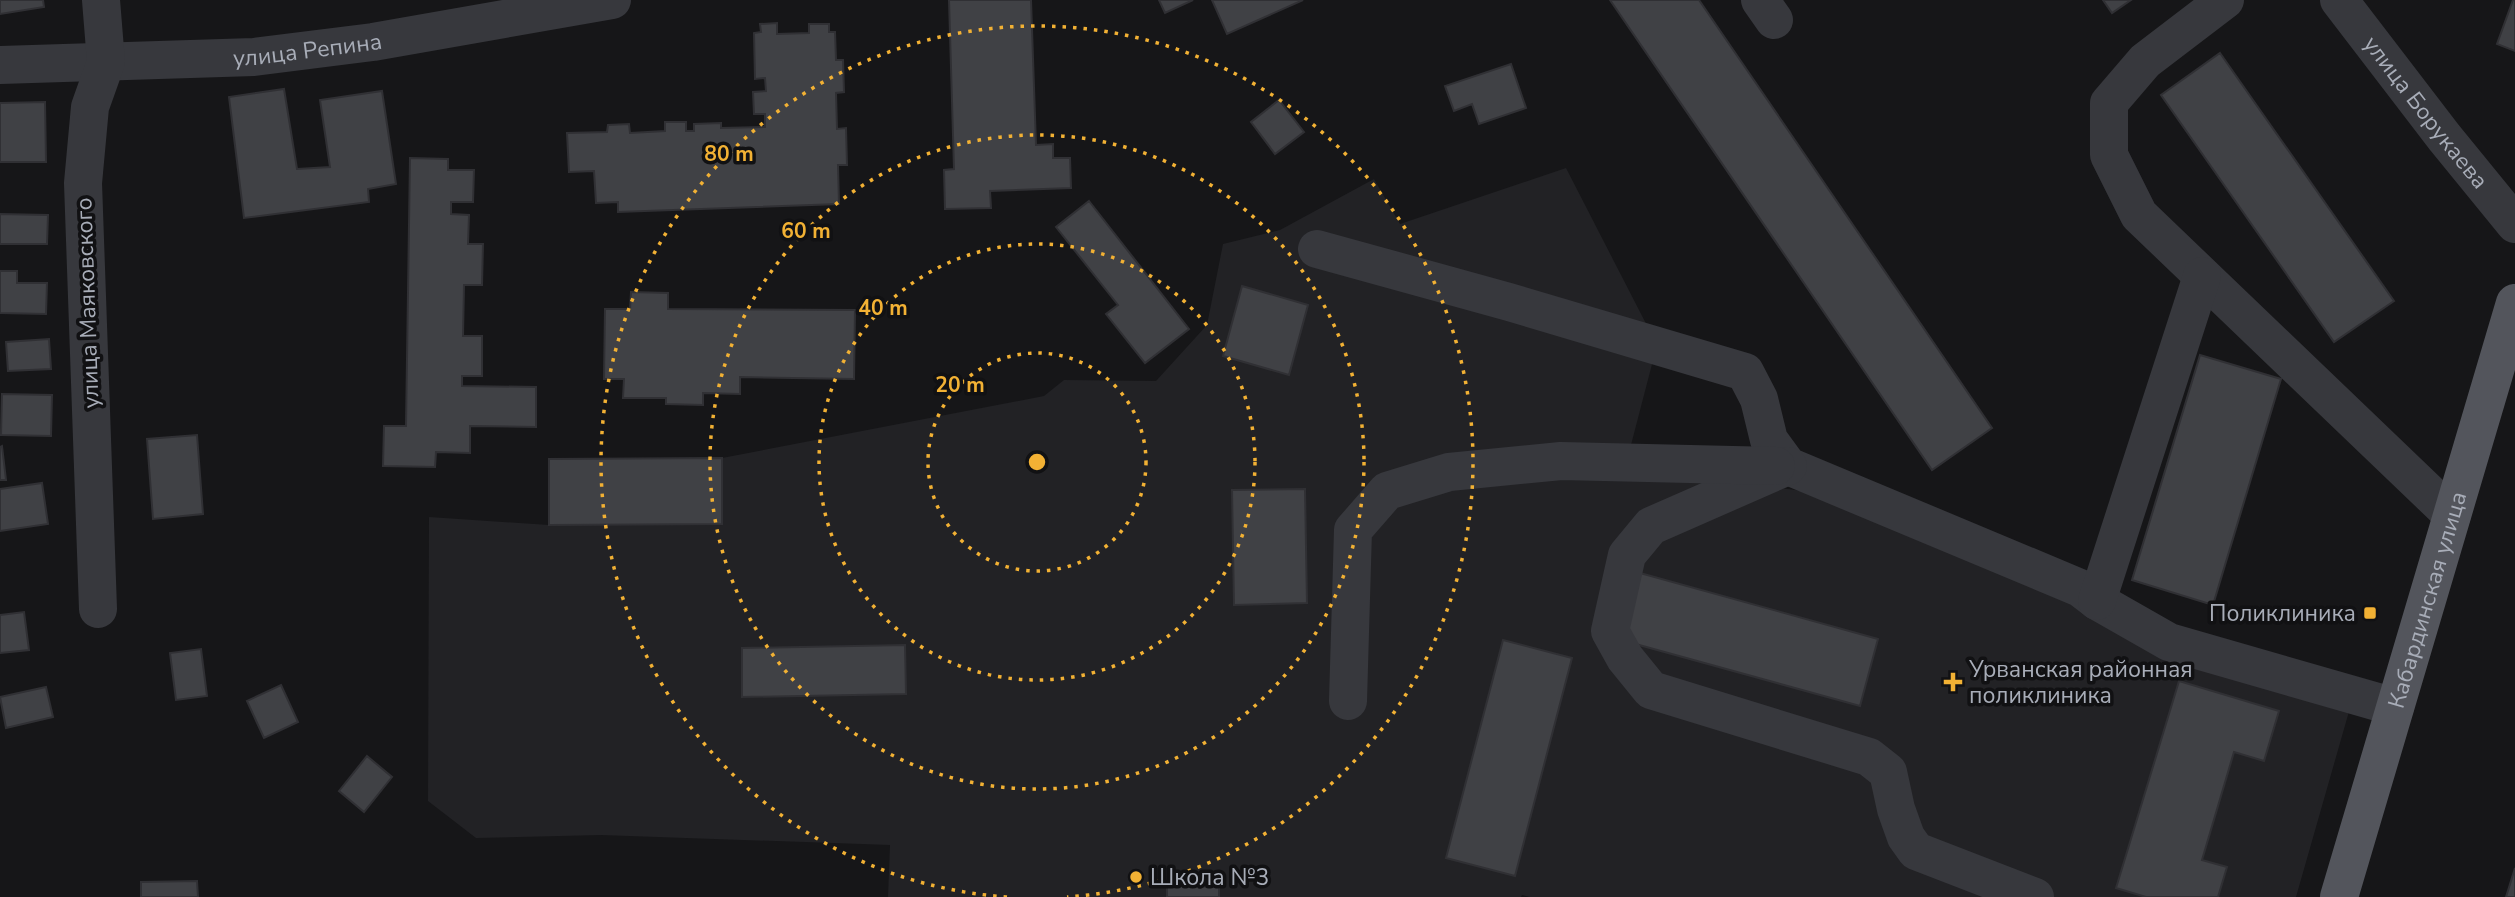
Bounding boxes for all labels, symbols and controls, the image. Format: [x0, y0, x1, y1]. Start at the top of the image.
street label: улица Репина [233, 26, 384, 74]
street label: улица Борукаева [2356, 30, 2495, 195]
text: 80 m [704, 140, 754, 168]
street label: улица Маяковского [68, 197, 107, 409]
text: 60 m [781, 217, 831, 245]
text: 40 m [858, 294, 908, 322]
text: 20 m [935, 371, 985, 399]
centre of rings [1025, 450, 1049, 474]
street label: Кабардинская улица [2381, 488, 2474, 712]
place label: Поликлиника [2209, 598, 2356, 629]
marker: Поликлиника [2362, 605, 2378, 621]
place label: Урванская районная поликлиника [1968, 654, 2193, 711]
marker: Урванская районная поликлиника [1943, 672, 1963, 692]
place label: Школа №3 [1150, 862, 1269, 893]
marker: Школа №3 [1128, 869, 1144, 885]

